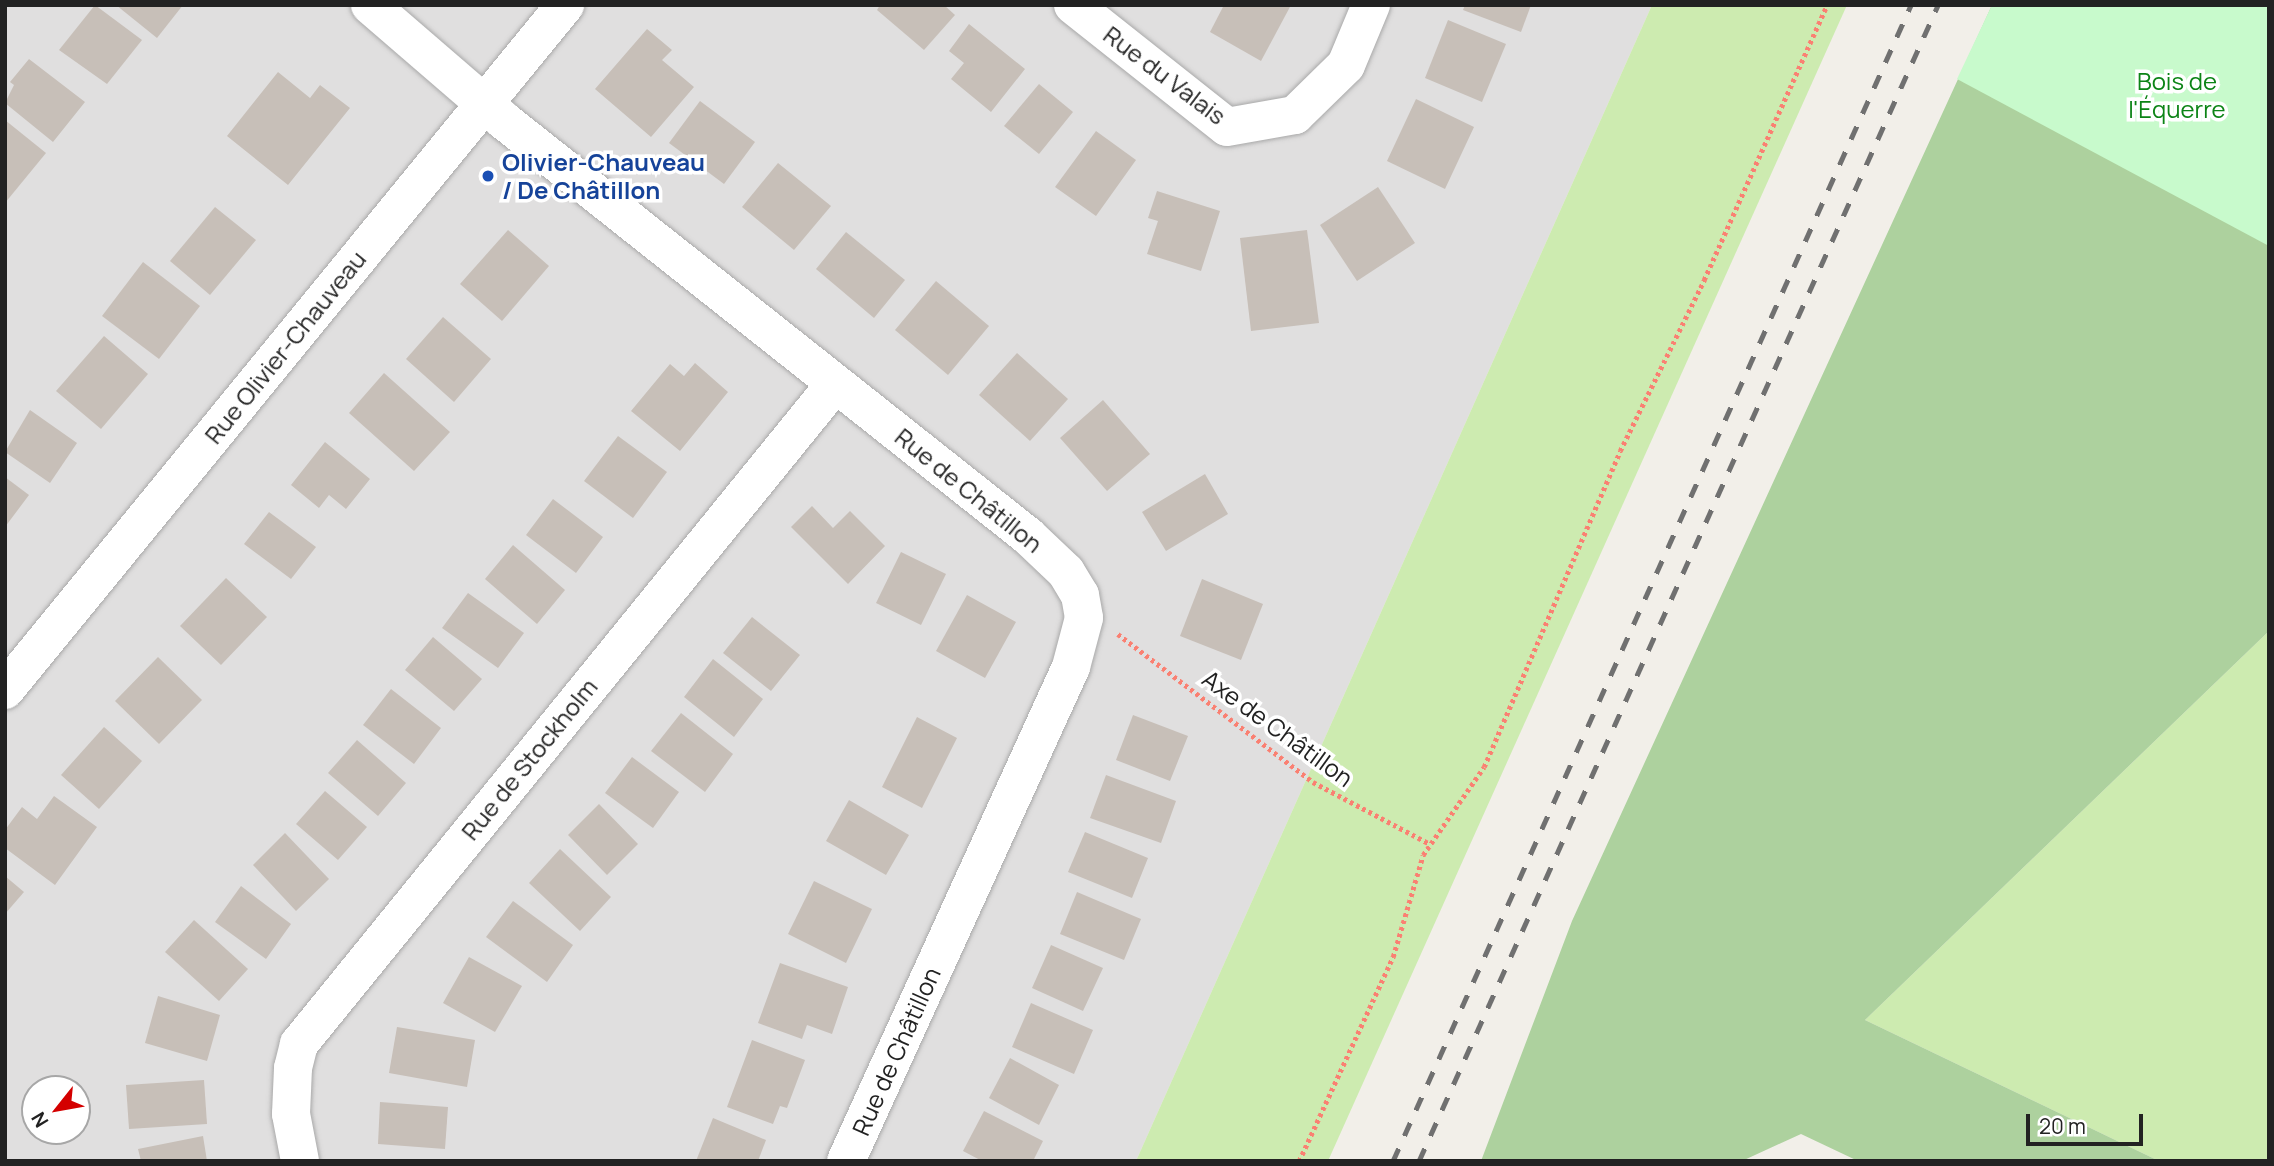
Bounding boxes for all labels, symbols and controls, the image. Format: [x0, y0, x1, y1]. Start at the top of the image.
street label: Rue du Valais [1098, 20, 1232, 130]
park label: Bois de l'Équerre [2128, 67, 2226, 123]
place label: Olivier-Chauveau / De Châtillon [502, 148, 705, 204]
marker: Olivier-Chauveau / De Châtillon [480, 168, 496, 184]
street label: Rue Olivier-Chauveau [198, 245, 372, 449]
street label: Rue de Châtillon [890, 422, 1048, 558]
street label: Axe de Châtillon [1197, 664, 1359, 792]
street label: Rue de Stockholm [455, 673, 603, 845]
street label: Rue de Châtillon [846, 963, 946, 1139]
north arrow [21, 1075, 91, 1145]
scale bar [2029, 1100, 2146, 1144]
text: N [25, 1107, 54, 1132]
text: 20 m [2039, 1112, 2086, 1140]

